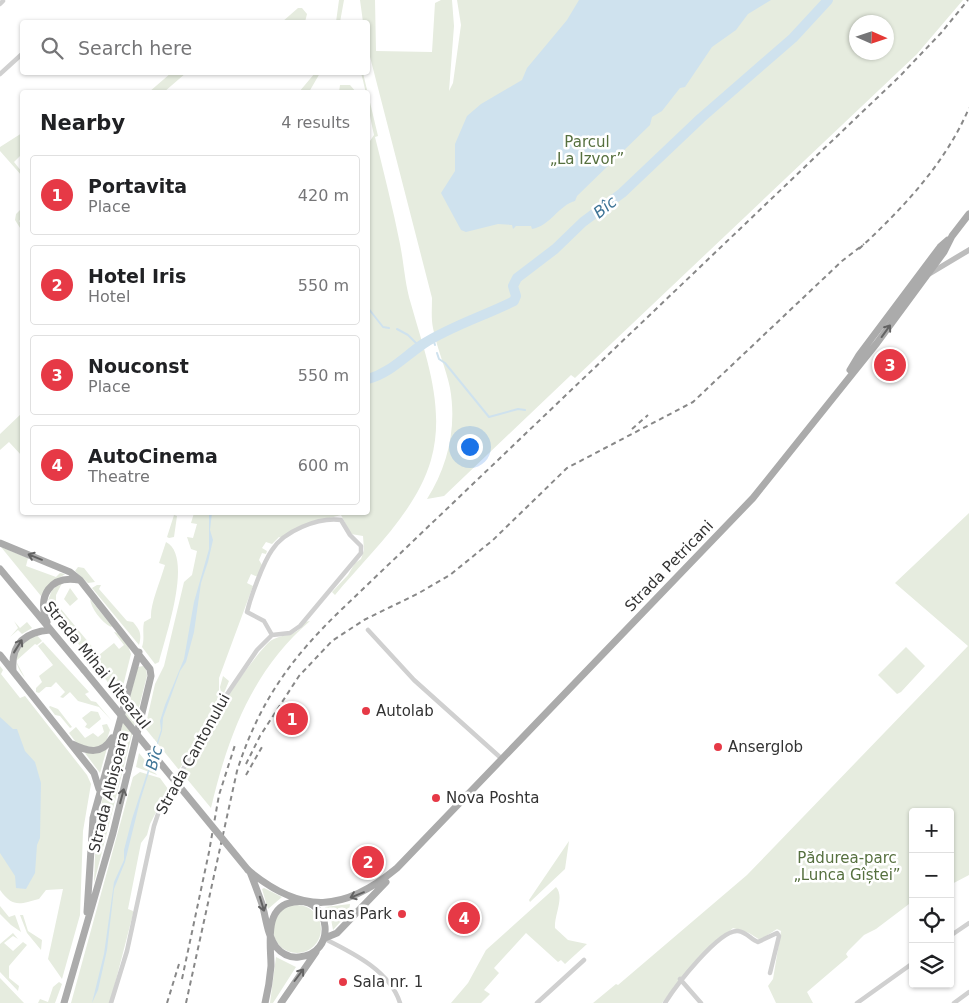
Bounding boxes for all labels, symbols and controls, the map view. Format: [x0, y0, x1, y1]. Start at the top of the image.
north arrow [849, 15, 894, 60]
search box [20, 20, 370, 75]
icon: search [38, 34, 66, 62]
text: Search here [78, 37, 192, 59]
text: Nearby [40, 111, 125, 135]
text: 4 results [281, 113, 350, 132]
park label: Parcul „La Izvor” [550, 133, 624, 168]
text: Portavita [88, 175, 187, 197]
text: 1 [51, 186, 63, 205]
text: 420 m [298, 186, 349, 205]
water label: Bîc [590, 192, 621, 222]
text: Place [88, 197, 131, 216]
text: Hotel Iris [88, 265, 186, 287]
text: 2 [51, 276, 63, 295]
text: 550 m [298, 276, 349, 295]
text: Hotel [88, 287, 130, 306]
one-way arrow [881, 324, 891, 338]
pin: 3 [874, 346, 906, 384]
text: Nouconst [88, 355, 189, 377]
text: 3 [51, 366, 63, 385]
text: 550 m [298, 366, 349, 385]
text: Place [88, 377, 131, 396]
your location [457, 434, 483, 460]
text: AutoCinema [88, 445, 218, 467]
text: 4 [51, 456, 63, 475]
text: 600 m [298, 456, 349, 475]
text: Theatre [88, 467, 150, 486]
street label: Strada Petricani [621, 517, 717, 615]
one-way arrow [28, 552, 43, 562]
street label: Strada Mihai Viteazul [40, 598, 154, 732]
one-way arrow [13, 640, 23, 654]
street label: Strada Cantonului [152, 690, 234, 818]
pin: 1 [276, 700, 308, 738]
place label: Autolab [376, 702, 434, 720]
marker: Autolab [360, 705, 372, 717]
street label: Strada Albișoara [85, 730, 133, 854]
place label: Anserglob [728, 738, 803, 756]
marker: Anserglob [712, 741, 724, 753]
water label: Bîc [142, 744, 167, 772]
one-way arrow [118, 789, 128, 805]
place label: Nova Poshta [446, 789, 539, 807]
marker: Nova Poshta [430, 792, 442, 804]
map controls [909, 808, 954, 988]
button: + [909, 808, 954, 853]
pin: 2 [352, 843, 384, 881]
park label: Pădurea-parc „Lunca Gîștei” [793, 849, 901, 884]
button: − [909, 853, 954, 898]
one-way arrow [350, 891, 365, 900]
one-way arrow [257, 895, 267, 911]
button: locate [909, 898, 954, 943]
pin: 4 [448, 899, 480, 937]
place label: Iunas Park [314, 905, 392, 923]
marker: Iunas Park [396, 908, 408, 920]
button: layers [909, 943, 954, 988]
one-way arrow [294, 968, 304, 982]
place label: Sala nr. 1 [353, 973, 423, 991]
marker: Sala nr. 1 [337, 976, 349, 988]

